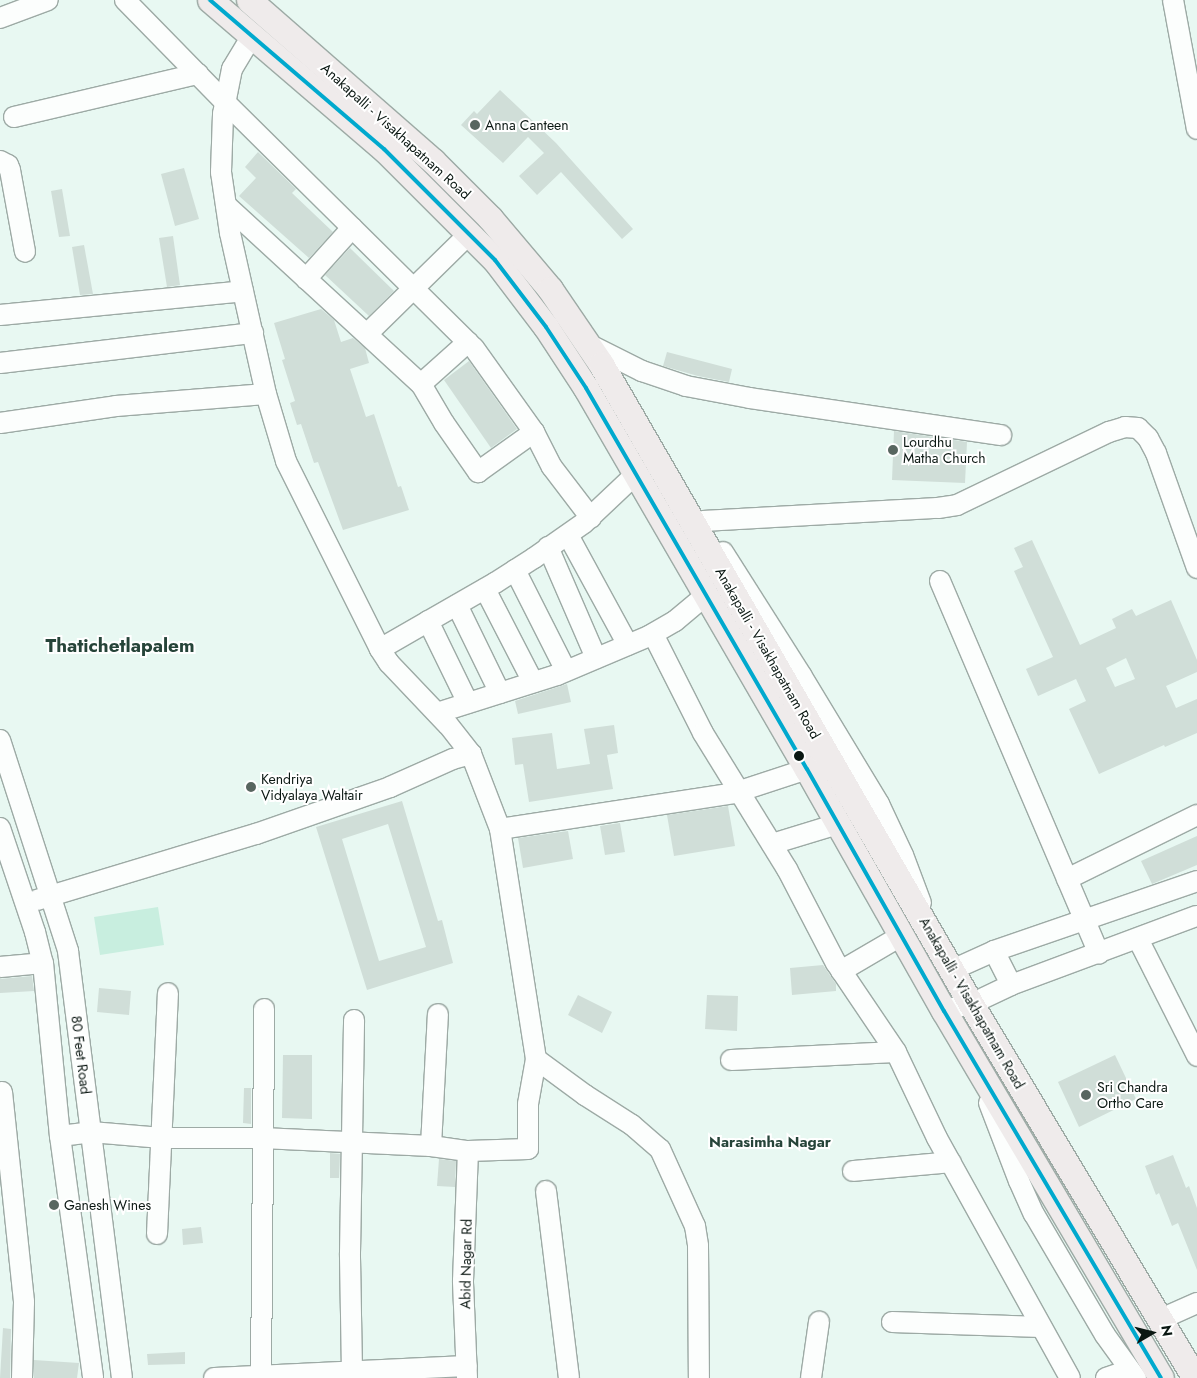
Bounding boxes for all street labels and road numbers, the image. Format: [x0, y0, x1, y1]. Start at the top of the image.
street label: Anakapalli - Visakhapatnam Road [318, 59, 474, 203]
street label: Anakapalli - Visakhapatnam Road [712, 564, 824, 742]
street label: Anakapalli - Visakhapatnam Road [916, 914, 1028, 1092]
street label: 80 Feet Road [68, 1015, 94, 1095]
street label: Abid Nagar Rd [457, 1219, 475, 1309]

